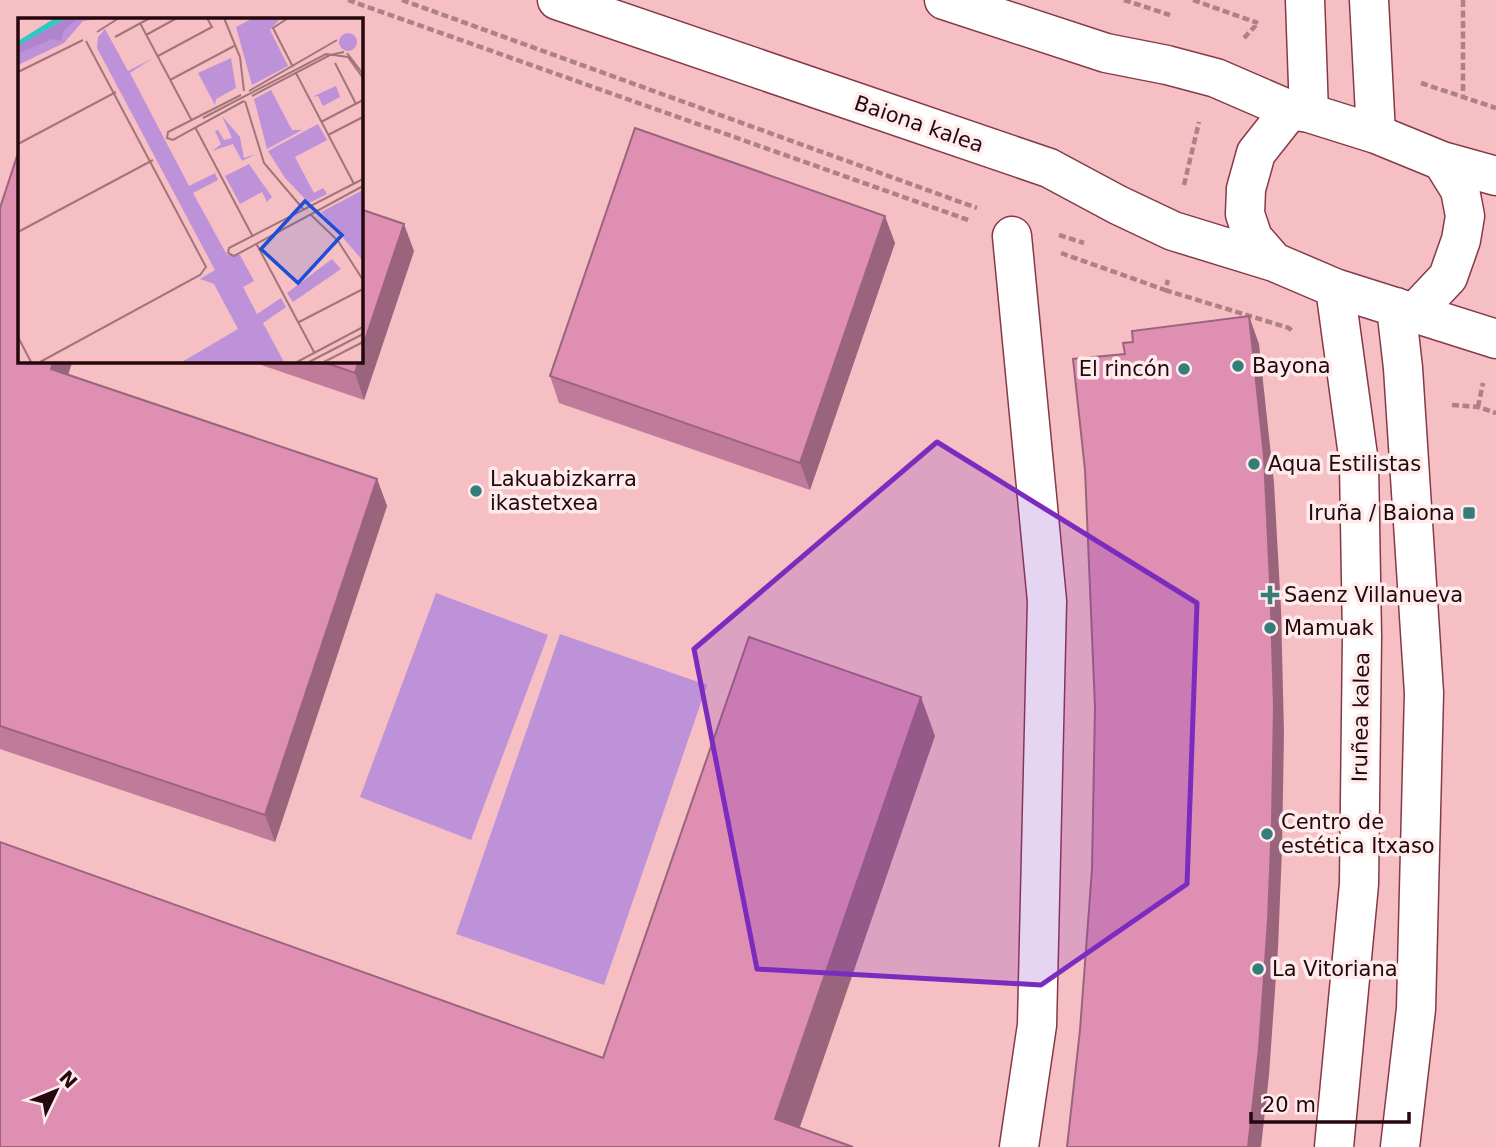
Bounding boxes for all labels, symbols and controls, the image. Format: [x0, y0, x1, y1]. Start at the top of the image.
inset map [18, 18, 362, 362]
street label: Baiona kalea [851, 91, 987, 157]
place label: Bayona [1252, 354, 1331, 378]
place label: El rincón [1079, 357, 1170, 381]
marker: Bayona [1230, 358, 1246, 374]
marker: El rincón [1176, 361, 1192, 377]
place label: Aqua Estilistas [1268, 452, 1421, 476]
marker: Aqua Estilistas [1246, 456, 1262, 472]
place label: Lakuabizkarra ikastetxea [490, 467, 637, 515]
marker: Lakuabizkarra ikastetxea [468, 483, 484, 499]
place label: Iruña / Baiona [1308, 501, 1455, 525]
marker: Iruña / Baiona [1461, 505, 1477, 521]
place label: Saenz Villanueva [1284, 583, 1463, 607]
marker: Saenz Villanueva [1262, 587, 1278, 603]
place label: Mamuak [1284, 616, 1375, 640]
marker: Mamuak [1262, 620, 1278, 636]
street label: Iruñea kalea [1348, 652, 1374, 782]
place label: Centro de estética Itxaso [1281, 810, 1435, 858]
marker: Centro de estética Itxaso [1259, 826, 1275, 842]
place label: La Vitoriana [1272, 957, 1398, 981]
marker: La Vitoriana [1250, 961, 1266, 977]
north arrow [21, 1056, 91, 1126]
text: N [55, 1066, 82, 1093]
scale bar [1251, 1080, 1408, 1124]
text: 20 m [1262, 1093, 1316, 1117]

